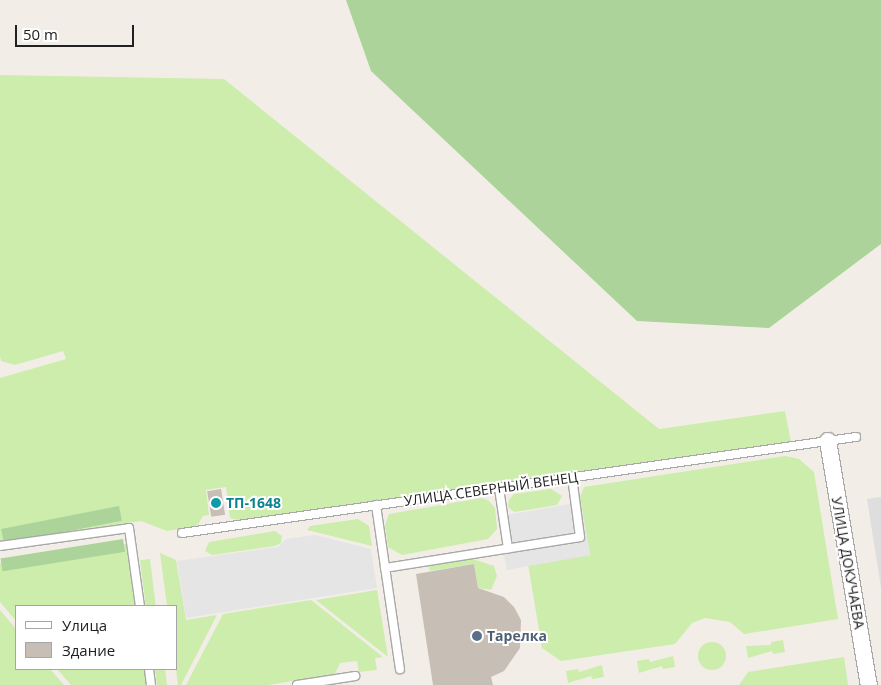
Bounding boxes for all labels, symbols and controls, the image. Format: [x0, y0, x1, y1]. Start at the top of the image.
scale bar [18, 15, 136, 47]
text: 50 m [23, 24, 58, 44]
street label: УЛИЦА СЕВЕРНЫЙ ВЕНЕЦ [403, 468, 579, 510]
place label: ТП-1648 [226, 495, 281, 511]
street label: УЛИЦА ДОКУЧАЕВА [828, 496, 868, 630]
marker: ТП-1648 [210, 497, 222, 509]
legend [15, 605, 178, 670]
text: Улица [62, 615, 107, 635]
place label: Тарелка [487, 628, 547, 644]
marker: Тарелка [471, 630, 483, 642]
text: Здание [62, 640, 115, 660]

